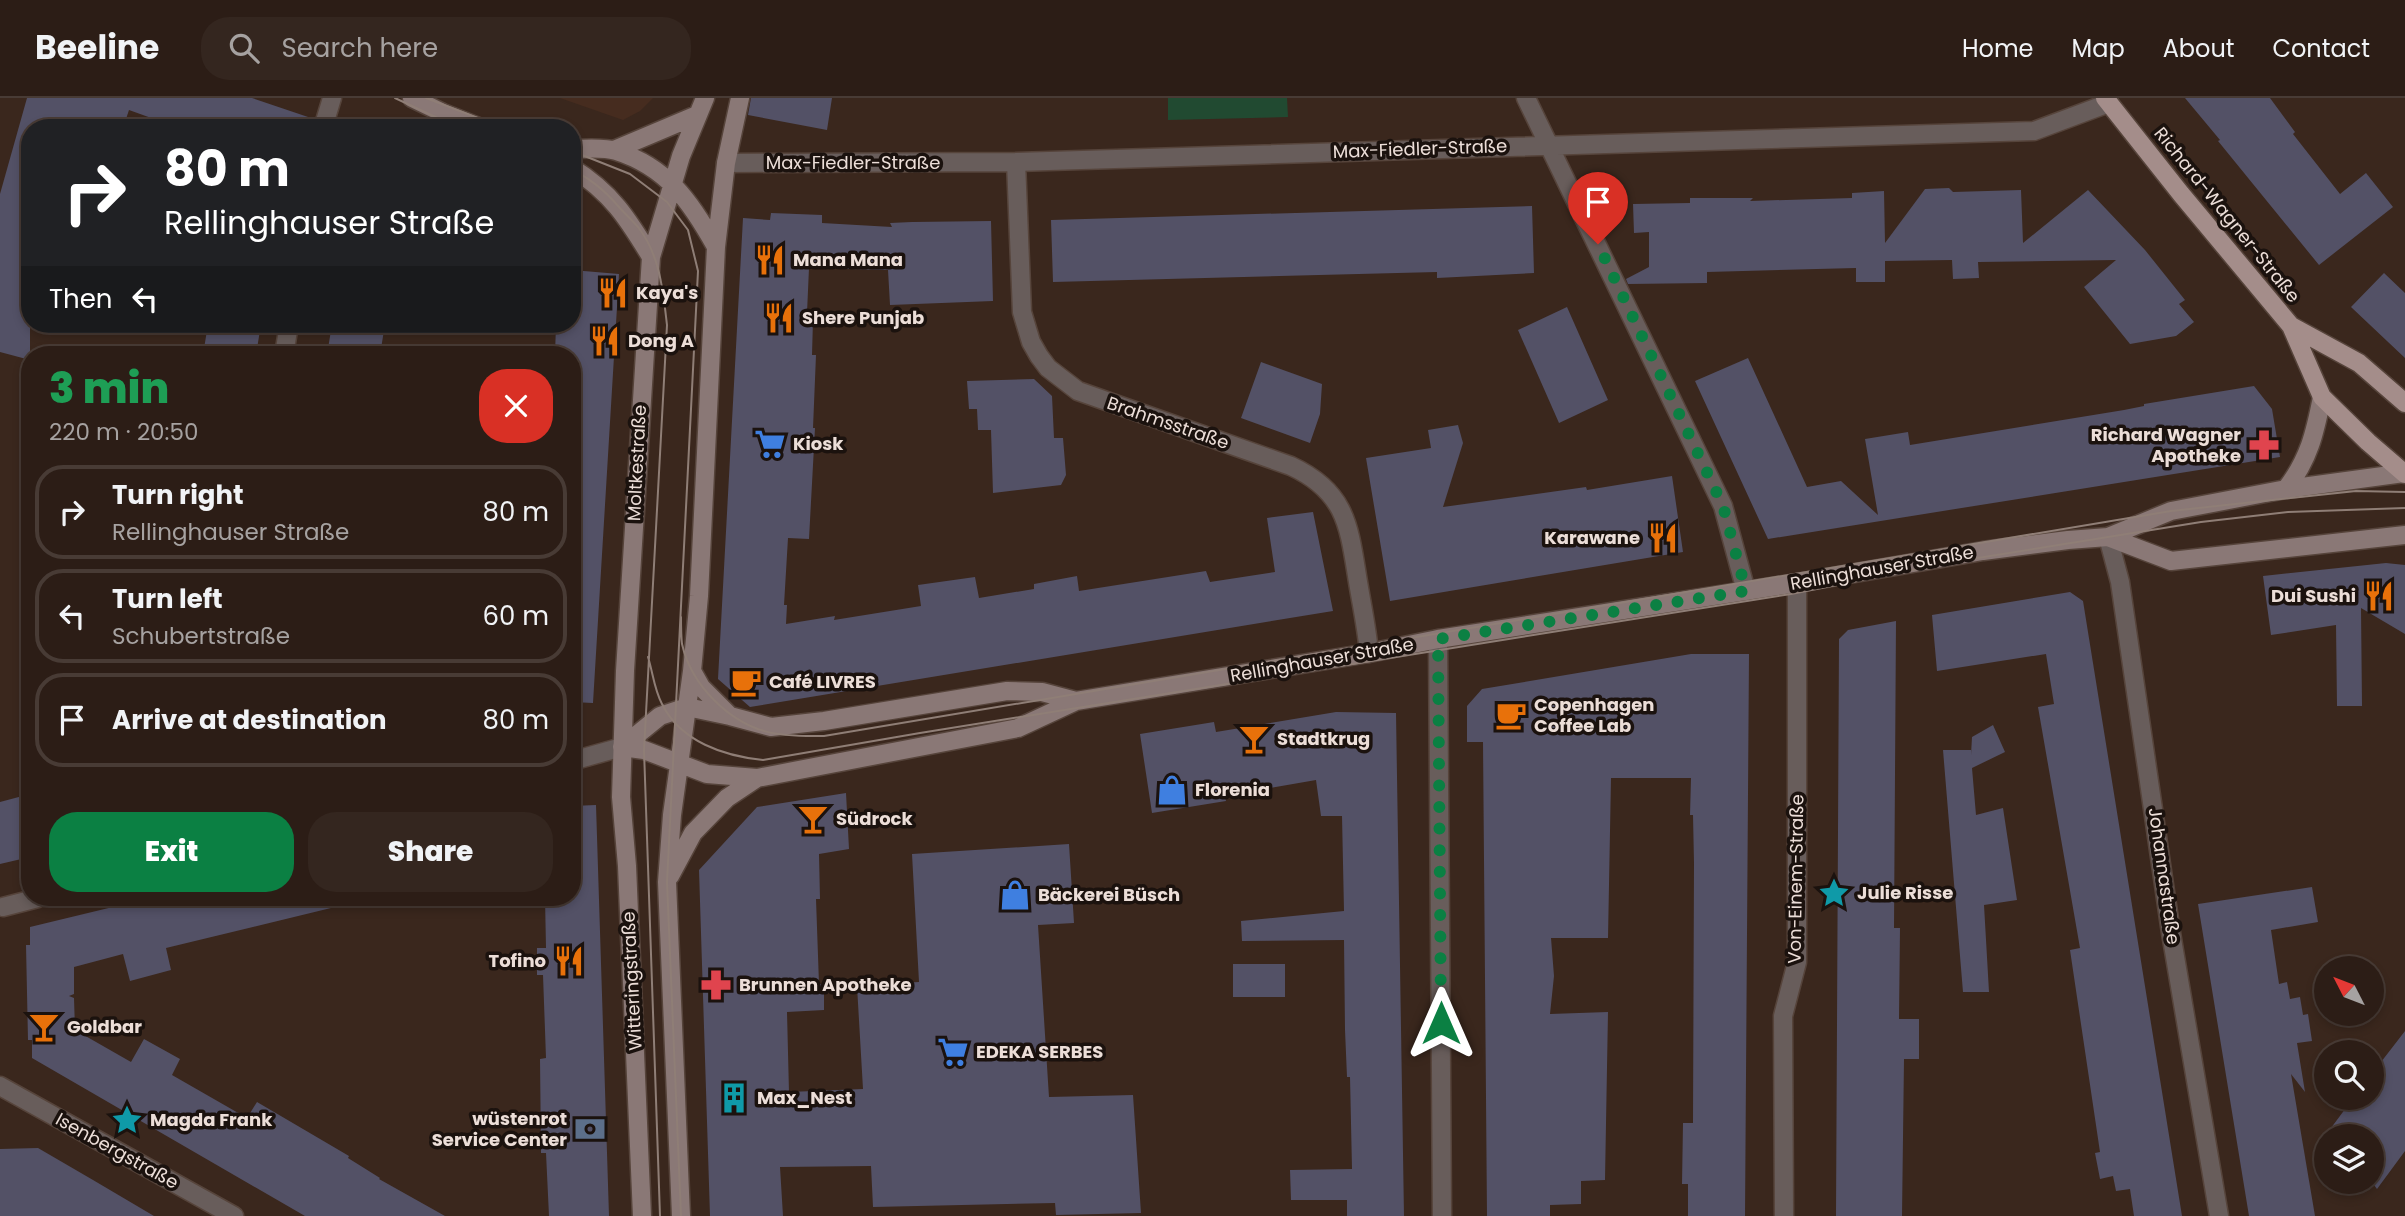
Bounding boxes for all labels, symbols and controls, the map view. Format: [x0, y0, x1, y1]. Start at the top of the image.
search box [201, 17, 691, 80]
text: Beeline [35, 24, 159, 71]
icon: search [225, 29, 263, 67]
text: Search here [281, 30, 438, 66]
text: Home [1962, 32, 2034, 65]
text: Map [2072, 32, 2125, 65]
text: About [2163, 32, 2234, 65]
text: Contact [2272, 32, 2370, 65]
street label: Richard-Wagner-Straße [2149, 122, 2306, 308]
street label: Max-Fiedler-Straße [1332, 133, 1508, 164]
text: 80 m [164, 135, 290, 203]
icon: right [49, 147, 140, 238]
street label: Max-Fiedler-Straße [766, 150, 940, 175]
pin [1568, 172, 1628, 244]
icon: arrive [1579, 183, 1617, 221]
text: Rellinghauser Straße [164, 200, 494, 245]
restaurant icon: Mana Mana [753, 243, 787, 277]
place label: Mana Mana [793, 247, 903, 272]
restaurant icon: Kaya's [596, 276, 630, 310]
icon: left [126, 280, 164, 318]
place label: Kaya's [636, 280, 698, 305]
text: Then [49, 281, 112, 317]
restaurant icon: Shere Punjab [762, 301, 796, 335]
place label: Shere Punjab [802, 305, 924, 330]
restaurant icon: Dong A [588, 324, 622, 358]
place label: Dong A [628, 328, 694, 353]
text: 3 min [49, 359, 169, 418]
button: close [479, 369, 553, 443]
street label: Brahmsstraße [1104, 390, 1233, 455]
street label: Moltkestraße [621, 404, 652, 522]
text: 220 m · 20:50 [49, 416, 198, 448]
place label: Richard Wagner Apotheke [2091, 422, 2241, 468]
supermarket icon: Kiosk [753, 427, 787, 461]
pharmacy icon: Richard Wagner Apotheke [2247, 428, 2281, 462]
place label: Kiosk [793, 431, 844, 456]
text: Turn right [112, 477, 244, 513]
icon: right [53, 493, 91, 531]
text: 80 m [483, 494, 549, 530]
text: Rellinghauser Straße [112, 516, 349, 548]
restaurant icon: Karawane [1646, 521, 1680, 555]
place label: Karawane [1544, 525, 1640, 550]
street label: Rellinghauser Straße [1788, 539, 1976, 596]
restaurant icon: Dui Sushi [2362, 579, 2396, 613]
text: Turn left [112, 581, 223, 617]
place label: Dui Sushi [2271, 583, 2356, 608]
icon: left [53, 597, 91, 635]
text: 60 m [482, 598, 549, 634]
text: Schubertstraße [112, 620, 290, 652]
street label: Rellinghauser Straße [1228, 631, 1416, 688]
cafe icon: Café LIVRES [729, 665, 763, 699]
place label: Café LIVRES [769, 669, 876, 694]
place label: Copenhagen Coffee Lab [1534, 692, 1654, 738]
cafe icon: Copenhagen Coffee Lab [1494, 698, 1528, 732]
icon: arrive [53, 701, 91, 739]
text: Arrive at destination [112, 702, 387, 738]
text: 80 m [483, 702, 549, 738]
bar icon: Stadtkrug [1237, 722, 1271, 756]
place label: Stadtkrug [1277, 726, 1370, 751]
shop icon: Florenia [1155, 773, 1189, 807]
place label: Florenia [1195, 777, 1270, 802]
street label: Von-Einem-Straße [1782, 794, 1809, 964]
bar icon: Südrock [796, 802, 830, 836]
place label: Südrock [836, 806, 913, 831]
street label: Johannastraße [2142, 806, 2186, 946]
button: Exit [49, 812, 294, 892]
button: Share [308, 812, 553, 892]
place icon: Julie Risse [1817, 876, 1851, 910]
shop icon: Bäckerei Büsch [998, 878, 1032, 912]
place label: Julie Risse [1857, 880, 1953, 905]
place label: Bäckerei Büsch [1038, 882, 1180, 907]
street label: Witteringstraße [615, 911, 648, 1051]
restaurant icon: Tofino [552, 944, 586, 978]
place label: Tofino [489, 948, 546, 973]
north arrow [2314, 956, 2384, 1026]
map controls [2314, 956, 2384, 1194]
pharmacy icon: Brunnen Apotheke [699, 968, 733, 1002]
place label: Brunnen Apotheke [739, 972, 912, 997]
position arrow [1404, 986, 1478, 1060]
bar icon: Goldbar [27, 1010, 61, 1044]
place label: Goldbar [67, 1014, 142, 1039]
supermarket icon: EDEKA SERBES [936, 1035, 970, 1069]
place label: EDEKA SERBES [976, 1039, 1103, 1064]
button: search [2314, 1040, 2384, 1110]
building icon: Max_Nest [717, 1081, 751, 1115]
place label: Max_Nest [757, 1085, 852, 1110]
place icon: Magda Frank [110, 1103, 144, 1137]
street label: Isenbergstraße [51, 1106, 183, 1195]
place label: wüstenrot Service Center [432, 1106, 567, 1152]
place label: Magda Frank [150, 1107, 273, 1132]
bank icon: wüstenrot Service Center [573, 1112, 607, 1146]
button: layers [2314, 1124, 2384, 1194]

